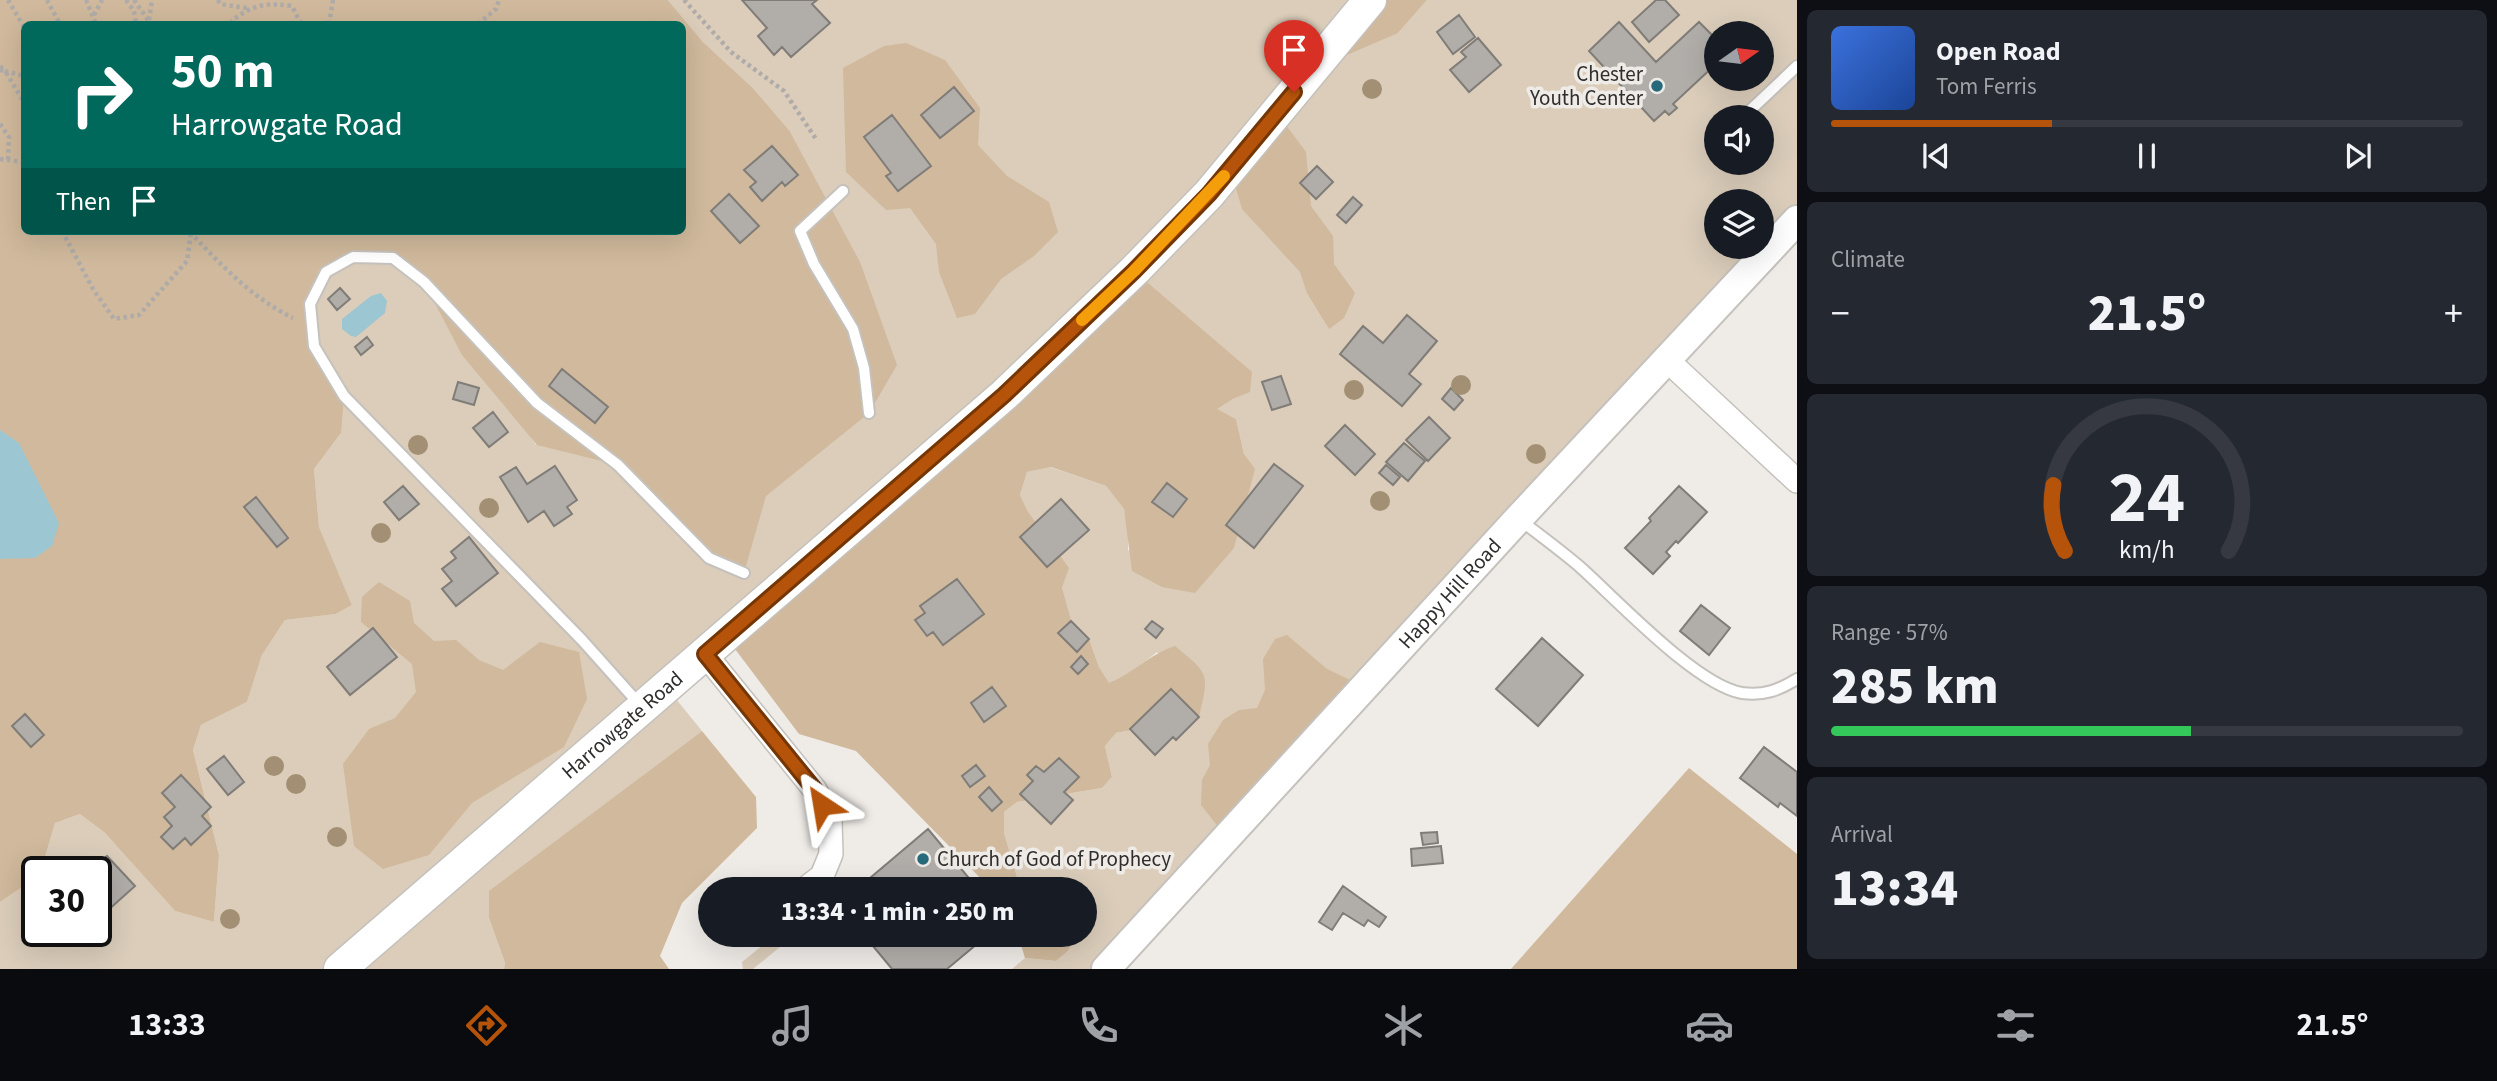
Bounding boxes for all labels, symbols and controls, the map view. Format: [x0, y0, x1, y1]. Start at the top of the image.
pin [1264, 20, 1324, 92]
north arrow [1704, 21, 1774, 91]
map controls [1704, 21, 1774, 259]
icon: arrive [1275, 31, 1313, 69]
text: Open Road [1936, 33, 2061, 70]
text: 50 m [171, 37, 275, 107]
icon: right [56, 49, 147, 140]
place label: Chester Youth Center [1529, 59, 1644, 113]
text: Tom Ferris [1936, 70, 2037, 103]
marker: Chester Youth Center [1649, 78, 1665, 94]
text: Harrowgate Road [171, 102, 403, 148]
button: sound [1704, 105, 1774, 175]
icon: previous [1917, 137, 1955, 175]
icon: pause [2128, 137, 2166, 175]
icon: next [2339, 137, 2377, 175]
icon: arrive [125, 182, 163, 220]
text: Then [56, 183, 111, 220]
button: layers [1704, 189, 1774, 259]
text: Climate [1831, 243, 1905, 276]
text: 21.5° [2088, 277, 2206, 351]
text: − [1831, 287, 1850, 341]
text: + [2444, 287, 2463, 341]
text: 24 [2109, 446, 2185, 550]
text: km/h [2119, 531, 2175, 567]
street label: Happy Hill Road [1391, 532, 1508, 656]
text: Range · 57% [1831, 616, 1948, 649]
text: 285 km [1831, 650, 1999, 724]
street label: Harrowgate Road [555, 664, 690, 786]
position arrow [785, 768, 859, 842]
text: Arrival [1831, 818, 1893, 851]
place label: Church of God of Prophecy [937, 844, 1171, 874]
marker: Church of God of Prophecy [915, 851, 931, 867]
text: 13:34 [1831, 852, 1958, 926]
speed limit sign: 30 [21, 856, 112, 947]
text: 13:34 · 1 min · 250 m [781, 893, 1014, 930]
icon: directions [462, 1001, 511, 1050]
icon: music [768, 1001, 817, 1050]
icon: phone [1074, 1001, 1123, 1050]
icon: climate [1379, 1001, 1428, 1050]
icon: car [1685, 1001, 1734, 1050]
icon: filters [1991, 1001, 2040, 1050]
text: 13:33 [128, 1002, 206, 1048]
text: 21.5° [2297, 1002, 2369, 1048]

